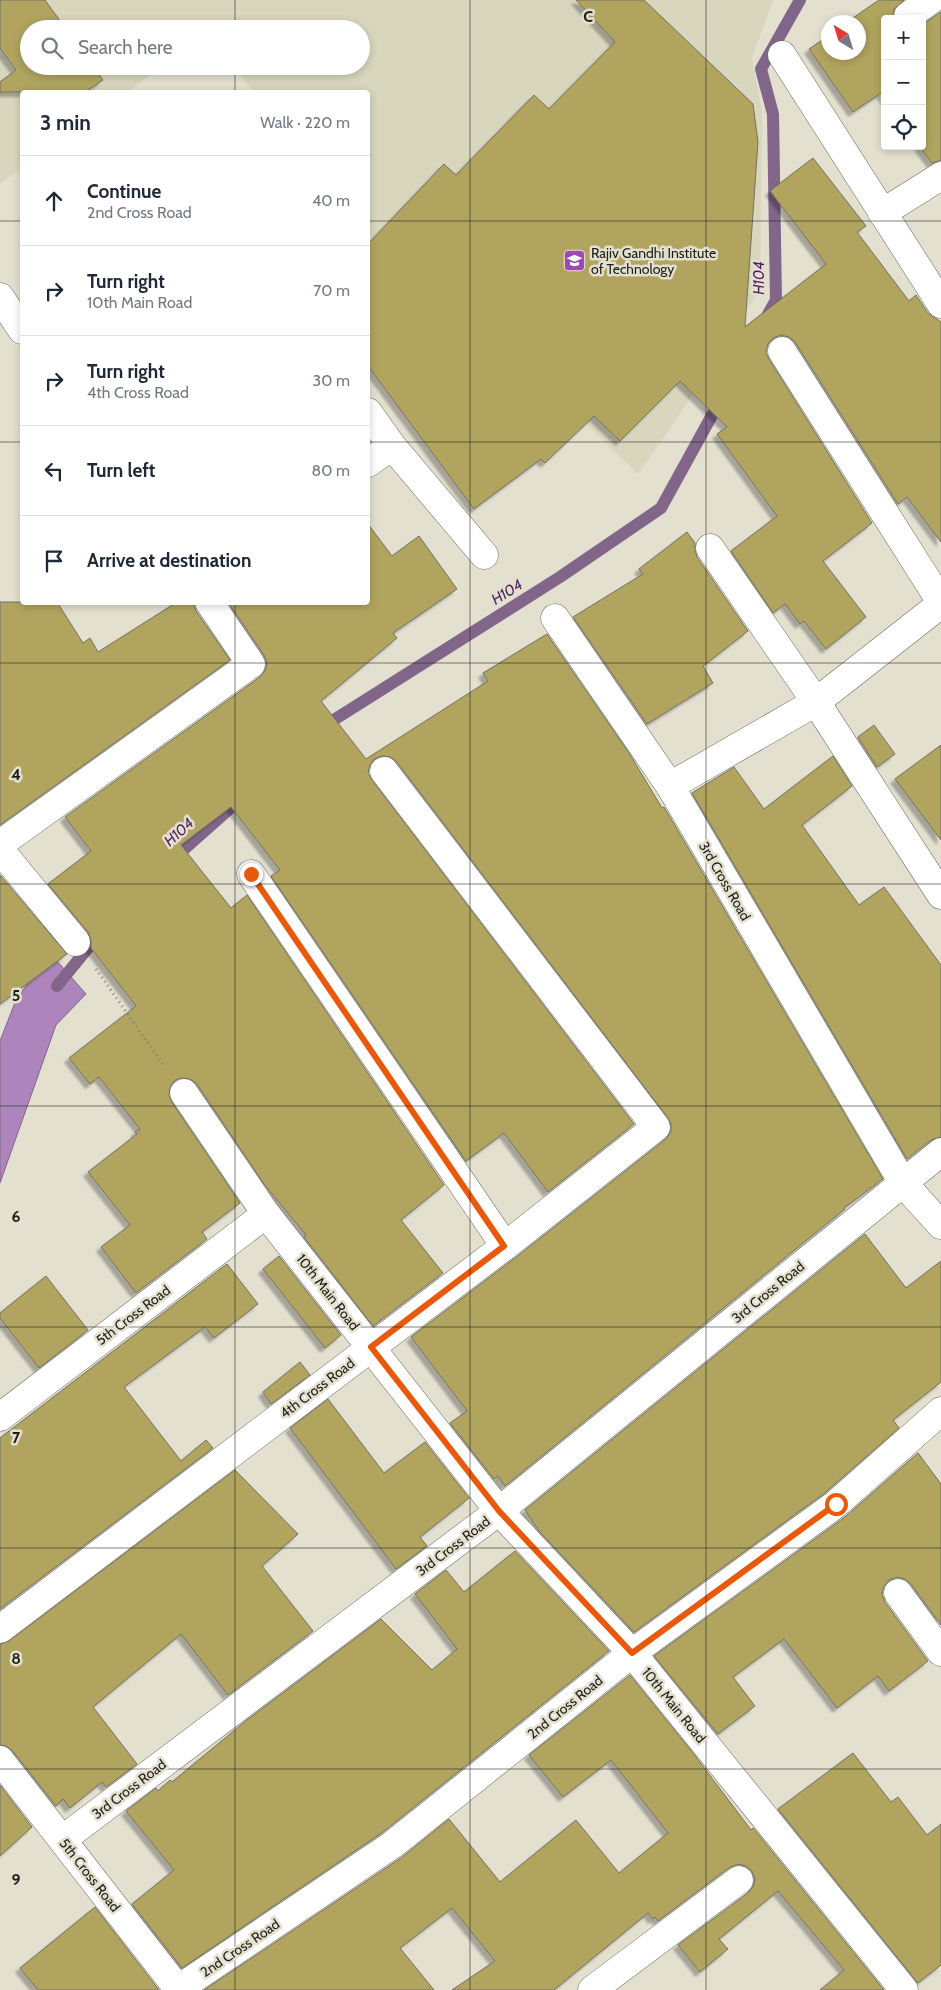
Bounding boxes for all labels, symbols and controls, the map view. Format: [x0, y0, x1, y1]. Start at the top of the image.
text: C [583, 7, 593, 26]
north arrow [821, 15, 866, 60]
map controls [881, 15, 926, 150]
button: + [881, 15, 926, 60]
search box [20, 20, 370, 75]
icon: search [38, 34, 66, 62]
text: Search here [78, 36, 172, 59]
button: − [881, 60, 926, 105]
button: locate [881, 105, 926, 150]
text: 3 min [40, 110, 91, 135]
text: Walk · 220 m [260, 113, 350, 132]
text: Continue [87, 180, 161, 203]
icon: ahead [40, 187, 68, 215]
text: 40 m [312, 191, 350, 210]
text: 2nd Cross Road [87, 203, 192, 222]
place label: Rajiv Gandhi Institute of Technology [591, 244, 716, 278]
school or university icon: Rajiv Gandhi Institute of Technology [563, 249, 587, 273]
water label: H104 [750, 261, 768, 295]
text: Turn right [87, 270, 165, 293]
icon: right [40, 277, 68, 305]
text: 70 m [313, 281, 350, 300]
text: 10th Main Road [87, 293, 192, 312]
text: Turn right [87, 360, 165, 383]
icon: right [40, 367, 68, 395]
text: 30 m [313, 371, 350, 390]
text: 4th Cross Road [87, 383, 189, 402]
icon: left [40, 457, 68, 485]
text: Turn left [87, 459, 155, 482]
text: 80 m [312, 461, 350, 480]
icon: arrive [40, 547, 68, 575]
text: Arrive at destination [87, 549, 251, 572]
water label: H104 [488, 575, 526, 609]
text: 4 [11, 765, 21, 784]
water label: H104 [160, 814, 198, 850]
street label: 3rd Cross Road [695, 838, 755, 924]
route end [240, 863, 263, 886]
text: 5 [12, 986, 20, 1005]
text: 6 [12, 1207, 21, 1226]
street label: 10th Main Road [293, 1250, 363, 1334]
street label: 3rd Cross Road [728, 1257, 808, 1327]
street label: 5th Cross Road [92, 1281, 174, 1349]
street label: 4th Cross Road [276, 1354, 358, 1422]
text: 7 [12, 1428, 21, 1447]
route start [825, 1493, 848, 1516]
street label: 3rd Cross Road [412, 1512, 494, 1580]
text: 8 [11, 1649, 21, 1668]
street label: 10th Main Road [638, 1664, 710, 1746]
street label: 2nd Cross Road [524, 1671, 606, 1743]
street label: 3rd Cross Road [88, 1755, 170, 1823]
street label: 5th Cross Road [56, 1835, 124, 1915]
text: 9 [12, 1870, 21, 1889]
street label: 2nd Cross Road [197, 1915, 283, 1981]

